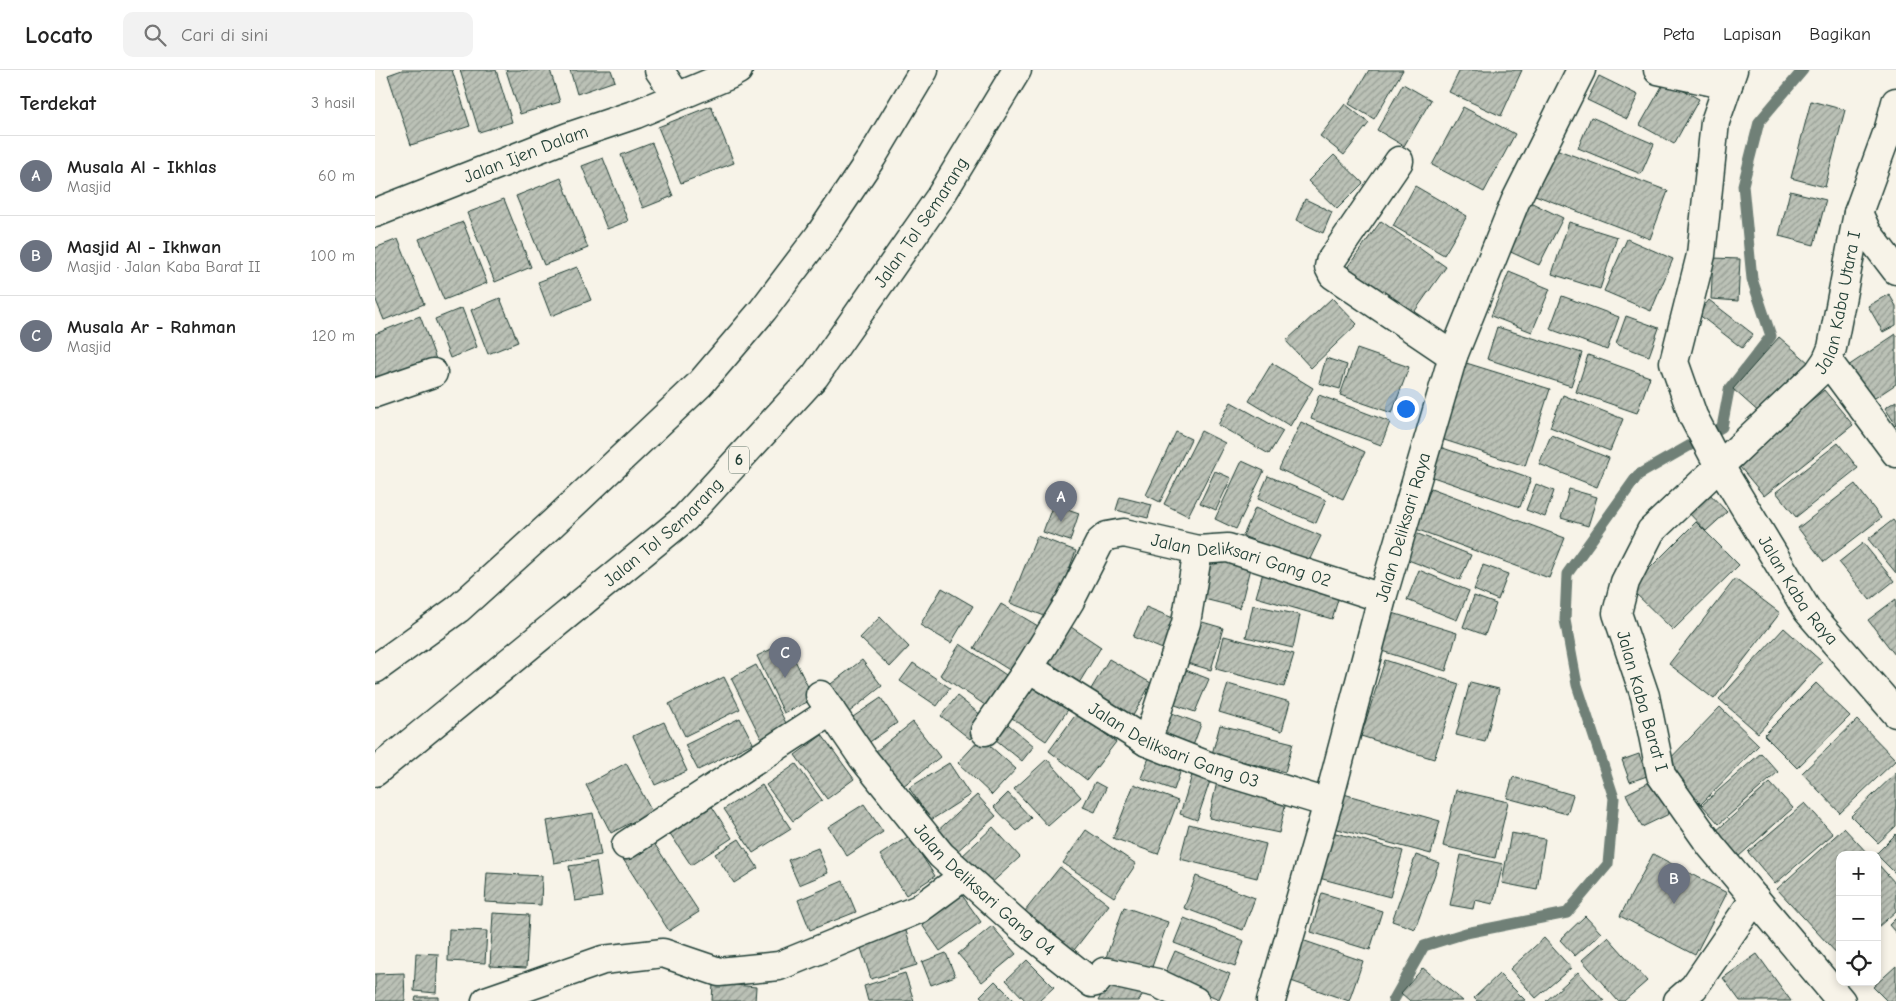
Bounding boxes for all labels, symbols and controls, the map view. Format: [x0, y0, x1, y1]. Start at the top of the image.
search box [123, 12, 473, 57]
text: Locato [25, 21, 93, 49]
icon: search [141, 21, 169, 49]
text: Cari di sini [181, 24, 268, 46]
text: Peta [1663, 24, 1695, 45]
text: Lapisan [1723, 24, 1781, 45]
text: Bagikan [1809, 24, 1871, 45]
text: Terdekat [20, 91, 96, 115]
text: 3 hasil [311, 94, 355, 112]
street label: Jalan Ijen Dalam [461, 120, 591, 188]
street label: Jalan Tol Semarang [870, 153, 972, 292]
text: Musala Al - Ikhlas [67, 156, 216, 178]
text: A [32, 167, 40, 185]
text: 60 m [318, 167, 355, 185]
text: Masjid [67, 178, 111, 196]
street label: Jalan Kaba Utara I [1810, 229, 1865, 378]
text: Masjid Al - Ikhwan [67, 236, 221, 258]
text: B [31, 247, 41, 265]
text: 100 m [311, 247, 355, 265]
text: Masjid · Jalan Kaba Barat II [67, 258, 261, 276]
text: Musala Ar - Rahman [67, 316, 236, 338]
text: C [31, 327, 41, 345]
text: 120 m [312, 327, 355, 345]
text: Masjid [67, 338, 111, 356]
your location [1393, 396, 1419, 422]
road number: 6 [729, 446, 749, 474]
street label: Jalan Deliksari Raya [1371, 450, 1435, 604]
street label: Jalan Tol Semarang [599, 474, 727, 591]
pin: A [1045, 481, 1077, 522]
street label: Jalan Deliksari Gang 02 [1149, 529, 1334, 591]
street label: Jalan Kaba Raya [1754, 531, 1843, 649]
street label: Jalan Kaba Barat I [1612, 628, 1672, 774]
pin: C [769, 637, 801, 678]
street label: Jalan Deliksari Gang 03 [1085, 697, 1262, 792]
street label: Jalan Deliksari Gang 04 [909, 819, 1059, 960]
map controls [1836, 851, 1881, 986]
button: + [1836, 851, 1881, 896]
pin: B [1658, 863, 1690, 904]
button: − [1836, 896, 1881, 941]
button: locate [1836, 941, 1881, 986]

